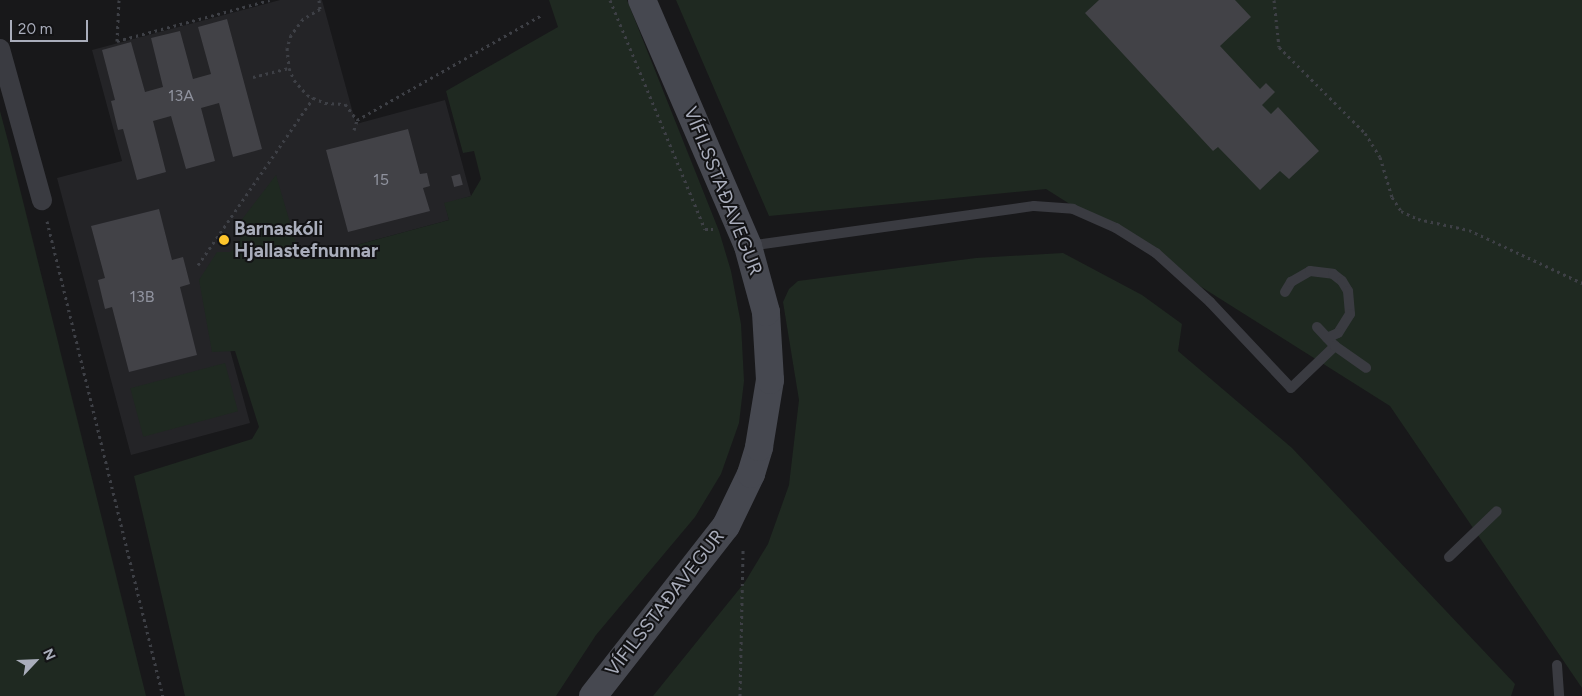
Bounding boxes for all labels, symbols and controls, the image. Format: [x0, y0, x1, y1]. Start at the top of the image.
scale bar [12, 10, 90, 42]
text: 20 m [18, 20, 52, 38]
house number: 13A [168, 86, 194, 106]
street label: VÍFILSSTAÐAVEGUR [679, 103, 767, 279]
house number: 15 [373, 170, 389, 190]
place label: Barnaskóli Hjallastefnunnar [234, 218, 378, 262]
marker: Barnaskóli Hjallastefnunnar [218, 234, 230, 246]
house number: 13B [129, 287, 155, 307]
street label: VÍFILSSTAÐAVEGUR [601, 525, 729, 681]
north arrow [10, 636, 60, 686]
text: N [39, 646, 59, 663]

